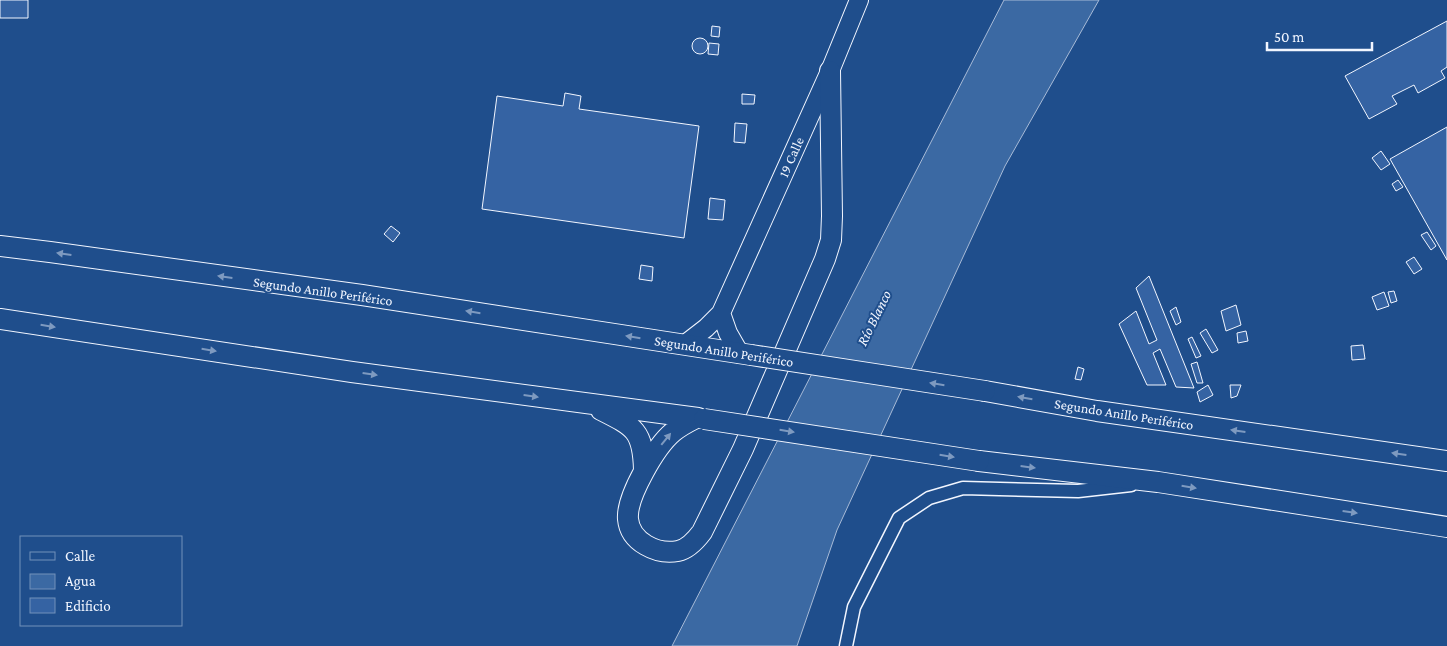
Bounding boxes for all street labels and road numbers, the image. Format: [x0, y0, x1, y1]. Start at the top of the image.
street label: 19 Calle [775, 134, 807, 180]
street label: Segundo Anillo Periférico [252, 273, 394, 309]
street label: Segundo Anillo Periférico [653, 332, 795, 370]
street label: Segundo Anillo Periférico [1053, 395, 1195, 433]

